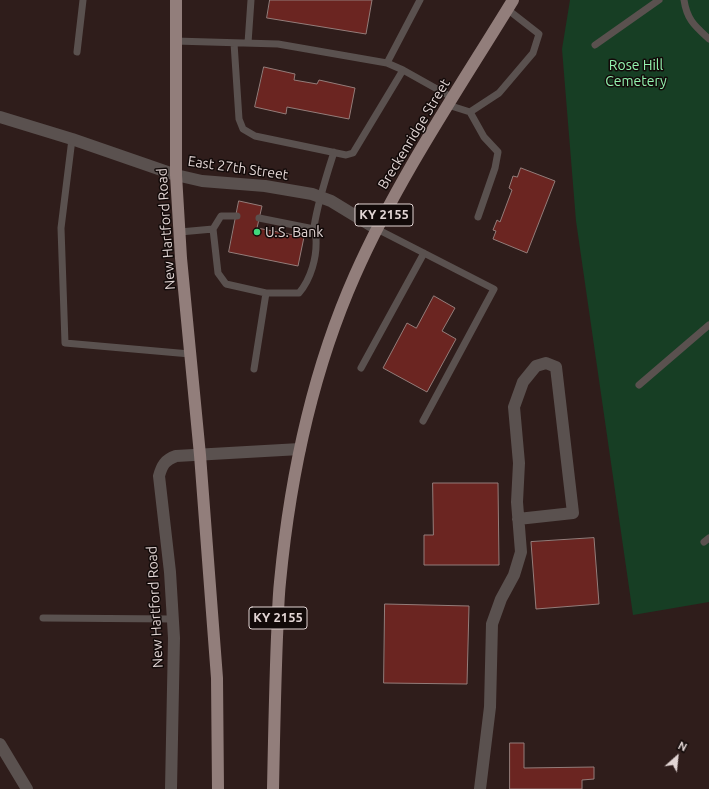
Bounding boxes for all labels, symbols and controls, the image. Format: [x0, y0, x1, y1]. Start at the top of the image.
park label: Rose Hill Cemetery [605, 57, 667, 90]
street label: Breckenridge Street [374, 76, 454, 192]
street label: East 27th Street [187, 153, 289, 183]
street label: New Hartford Road [153, 168, 179, 290]
road number: KY 2155 [355, 204, 413, 226]
place label: U.S. Bank [265, 224, 323, 240]
marker: U.S. Bank [252, 227, 262, 237]
street label: New Hartford Road [143, 546, 167, 668]
road number: KY 2155 [249, 607, 307, 629]
north arrow [657, 737, 697, 777]
text: N [676, 739, 689, 754]

